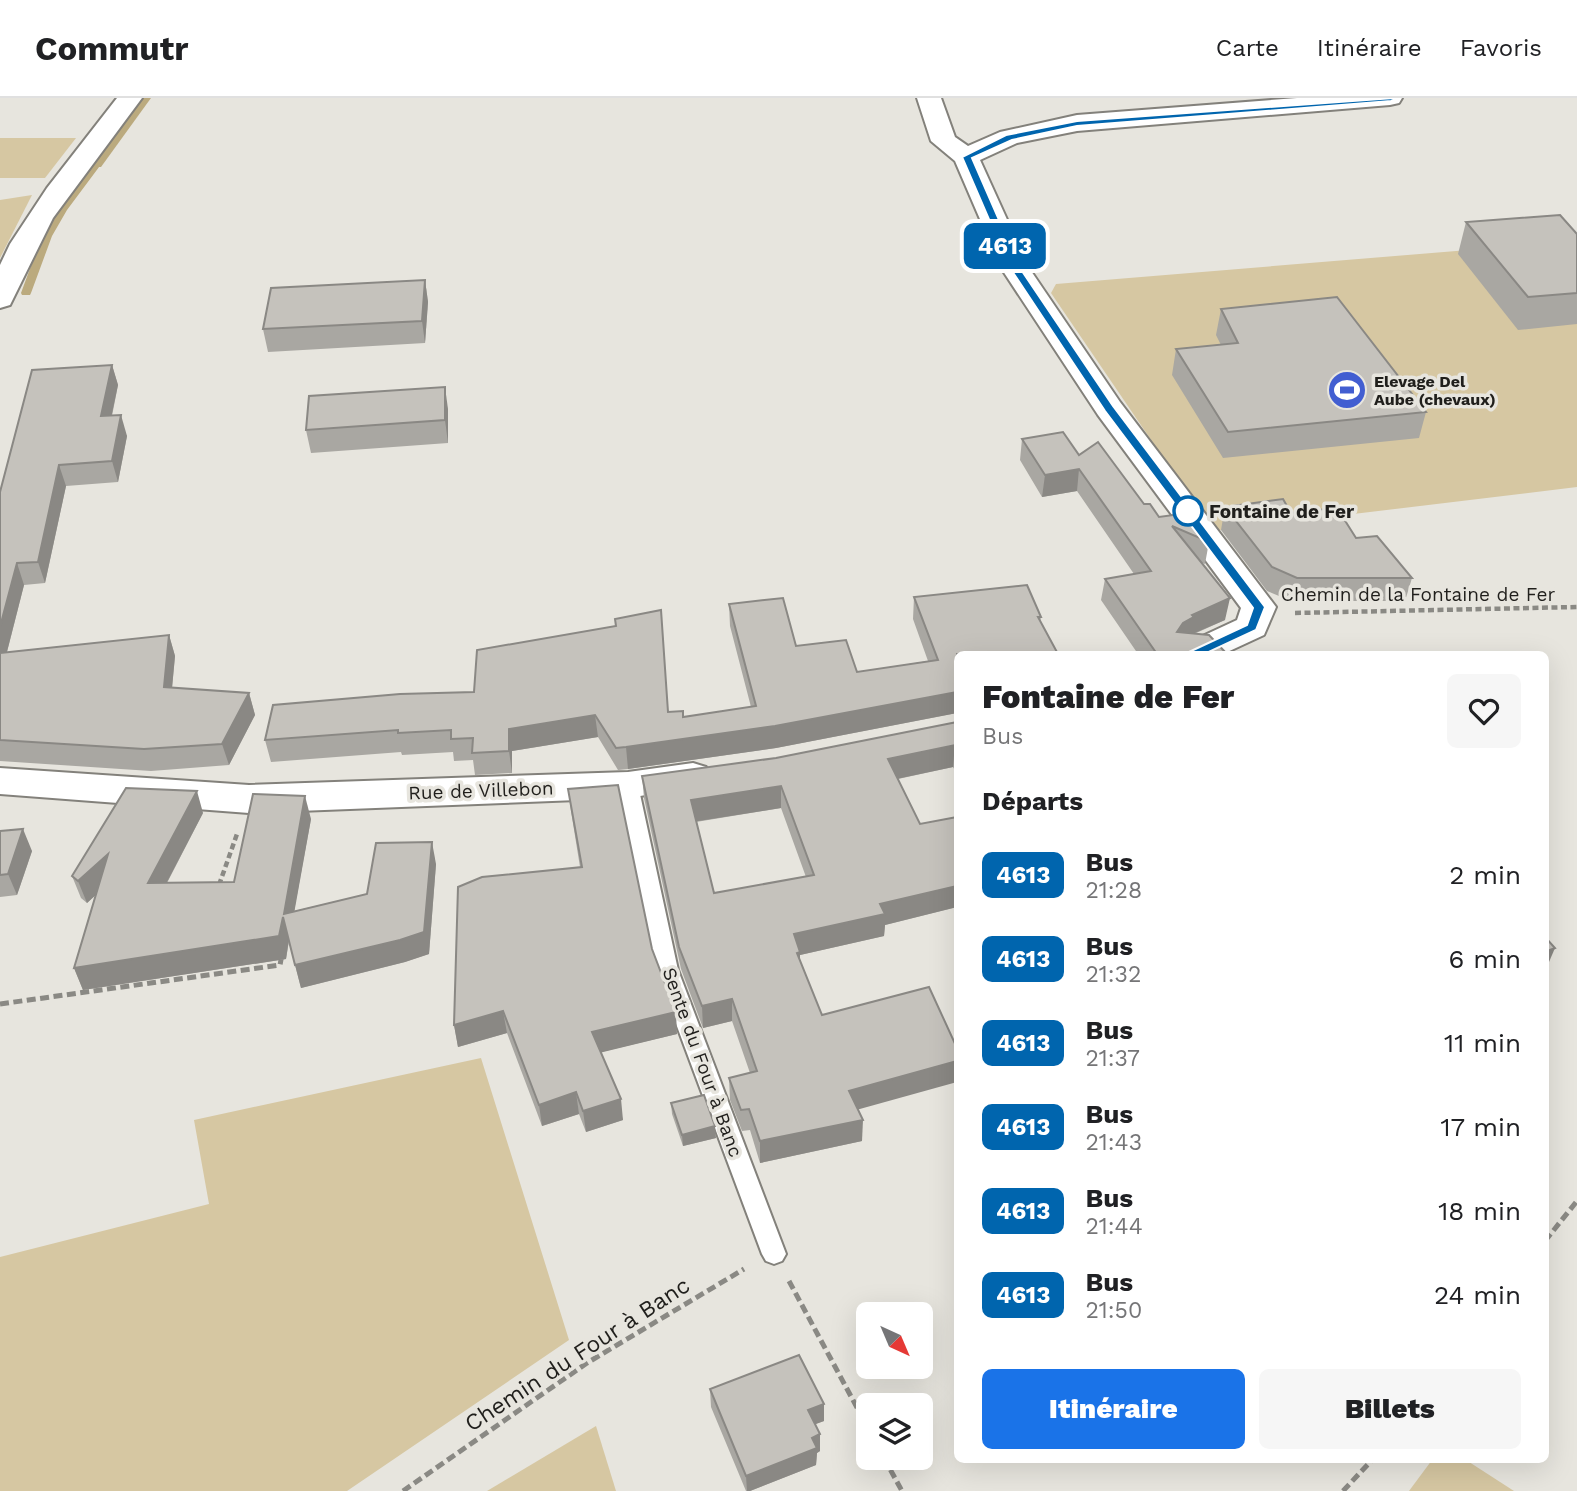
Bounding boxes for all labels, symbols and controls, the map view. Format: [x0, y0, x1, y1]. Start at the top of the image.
text: Commutr [35, 29, 188, 68]
text: Carte [1216, 34, 1279, 62]
text: Itinéraire [1317, 34, 1422, 62]
text: Favoris [1460, 34, 1542, 62]
line badge: 4613 [956, 223, 1054, 269]
text: 4613 [978, 232, 1032, 260]
sports icon: Elevage Del Aube (chevaux) [1326, 369, 1368, 411]
place label: Elevage Del Aube (chevaux) [1374, 372, 1496, 409]
marker: Fontaine de Fer [1173, 496, 1203, 526]
place label: Fontaine de Fer [1209, 500, 1355, 523]
street label: Chemin de la Fontaine de Fer [1281, 583, 1555, 606]
button: heart [1447, 674, 1521, 748]
text: Fontaine de Fer [982, 677, 1234, 716]
text: Bus [982, 723, 1023, 750]
street label: Rue de Villebon [408, 776, 554, 805]
text: Départs [982, 786, 1083, 816]
text: Bus [1085, 847, 1133, 877]
text: 2 min [1449, 860, 1521, 890]
text: 4613 [996, 861, 1050, 889]
text: 21:28 [1085, 877, 1142, 904]
text: Bus [1085, 931, 1133, 961]
text: 6 min [1449, 944, 1521, 974]
text: 4613 [996, 945, 1050, 973]
text: 21:32 [1085, 961, 1141, 988]
street label: Sente du Four à Banc [658, 964, 748, 1160]
text: Bus [1085, 1015, 1133, 1045]
text: 11 min [1444, 1028, 1521, 1058]
text: 4613 [996, 1029, 1050, 1057]
text: 21:37 [1085, 1045, 1140, 1072]
text: Bus [1085, 1099, 1133, 1129]
text: 17 min [1440, 1112, 1521, 1142]
text: 4613 [996, 1113, 1050, 1141]
text: 21:43 [1085, 1129, 1142, 1156]
text: Bus [1085, 1183, 1133, 1213]
text: 18 min [1438, 1196, 1521, 1226]
text: 4613 [996, 1197, 1050, 1225]
text: 21:44 [1085, 1213, 1143, 1240]
text: Bus [1085, 1267, 1133, 1297]
street label: Chemin du Four à Banc [460, 1272, 695, 1437]
text: 24 min [1434, 1280, 1521, 1310]
text: 4613 [996, 1281, 1050, 1309]
text: 21:50 [1085, 1297, 1142, 1324]
north arrow [856, 1302, 933, 1379]
map controls [856, 1302, 933, 1470]
button: Itinéraire [982, 1369, 1245, 1449]
button: Billets [1259, 1369, 1521, 1449]
button: layers [856, 1393, 933, 1470]

